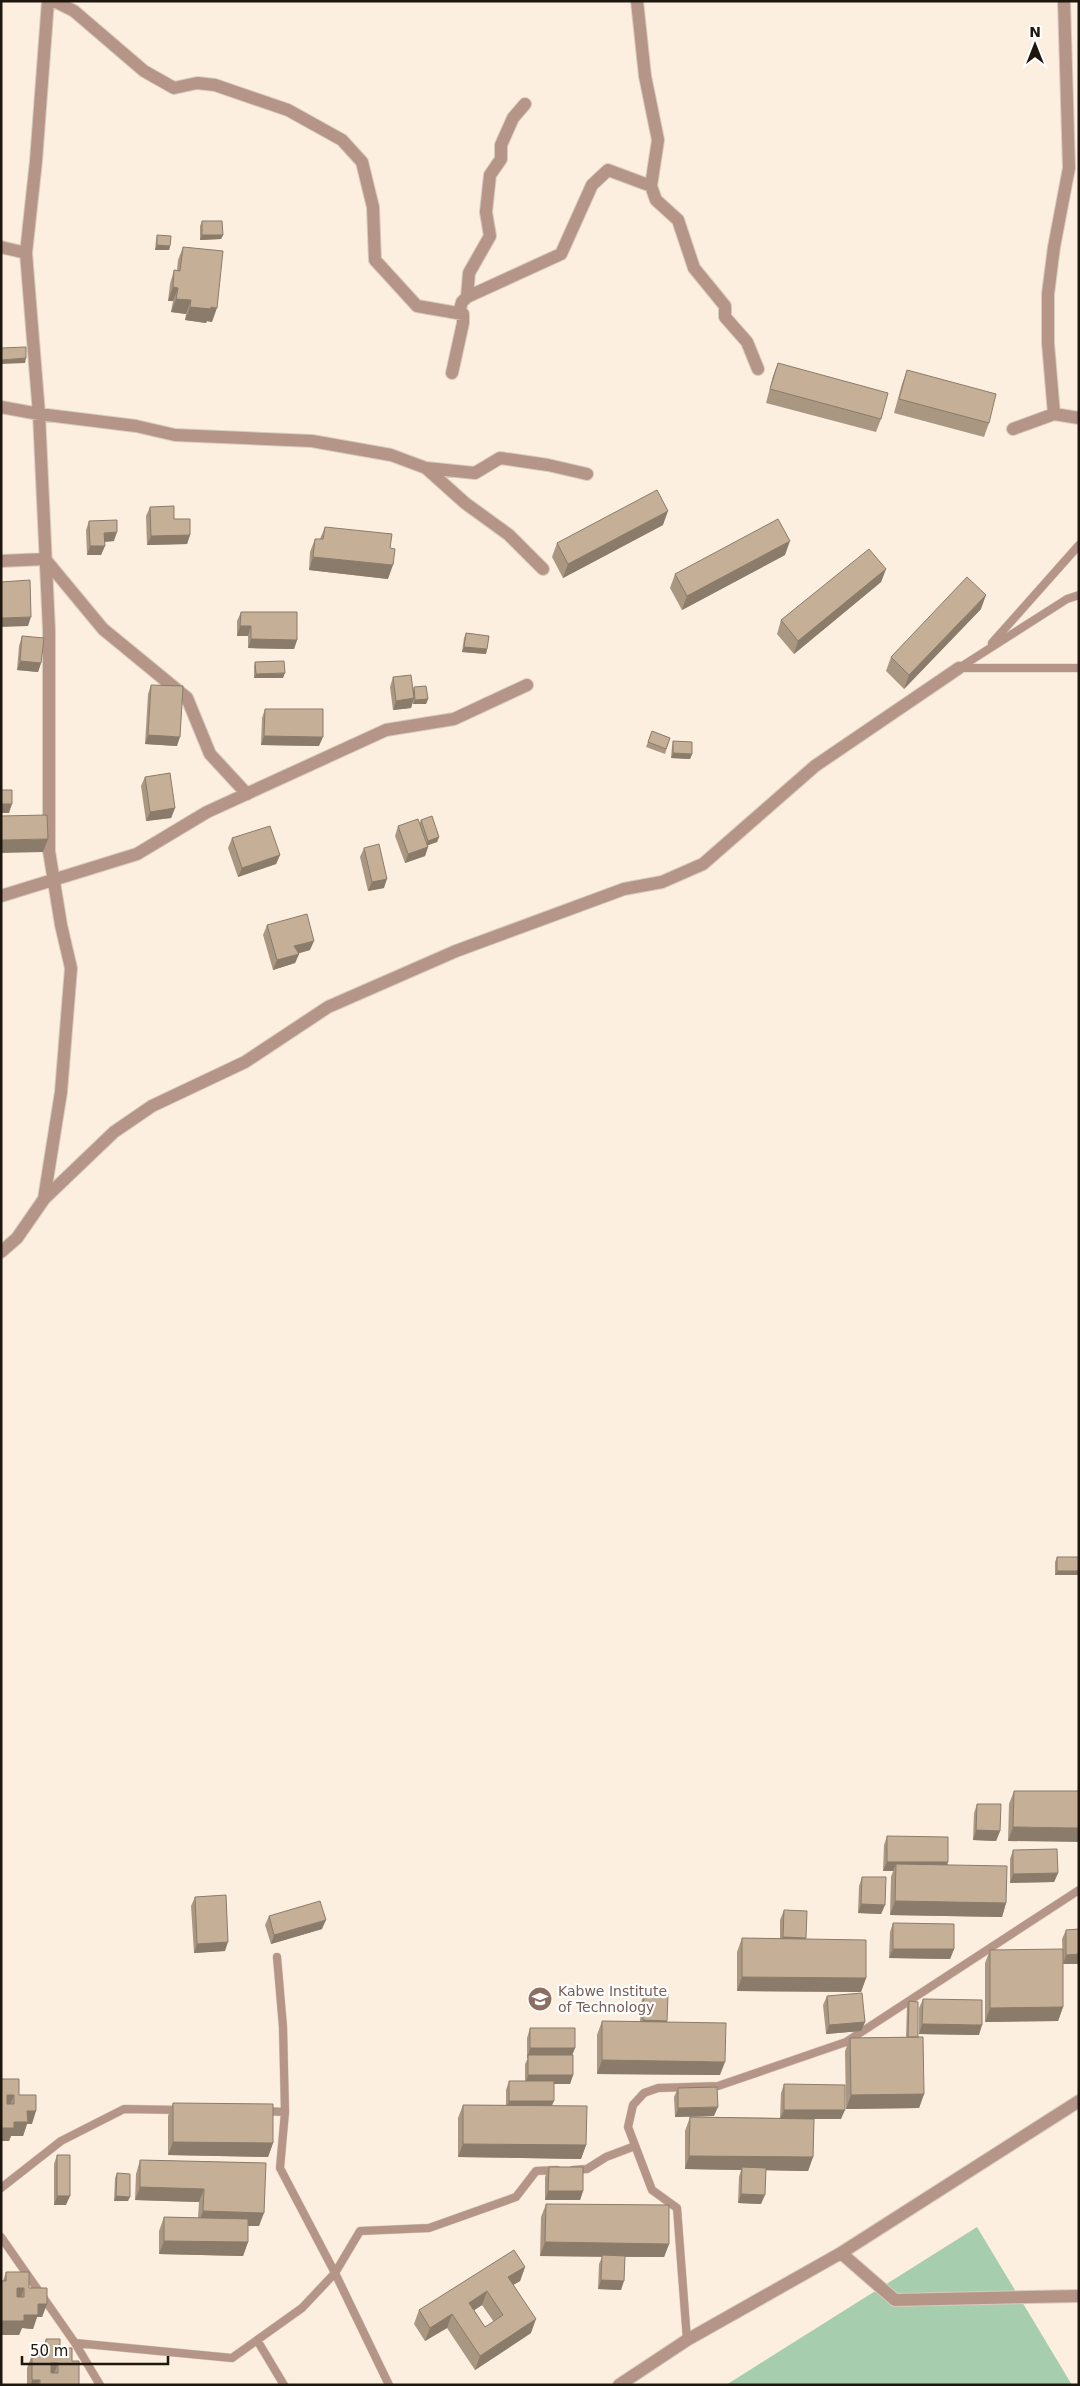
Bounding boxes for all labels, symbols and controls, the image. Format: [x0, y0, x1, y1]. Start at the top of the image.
north arrow [1010, 20, 1060, 70]
text: N [1029, 24, 1041, 40]
place label: Kabwe Institute of Technology [558, 1983, 667, 2015]
school or university icon: Kabwe Institute of Technology [527, 1986, 553, 2012]
scale bar [22, 2334, 169, 2366]
text: 50 m [30, 2342, 68, 2360]

